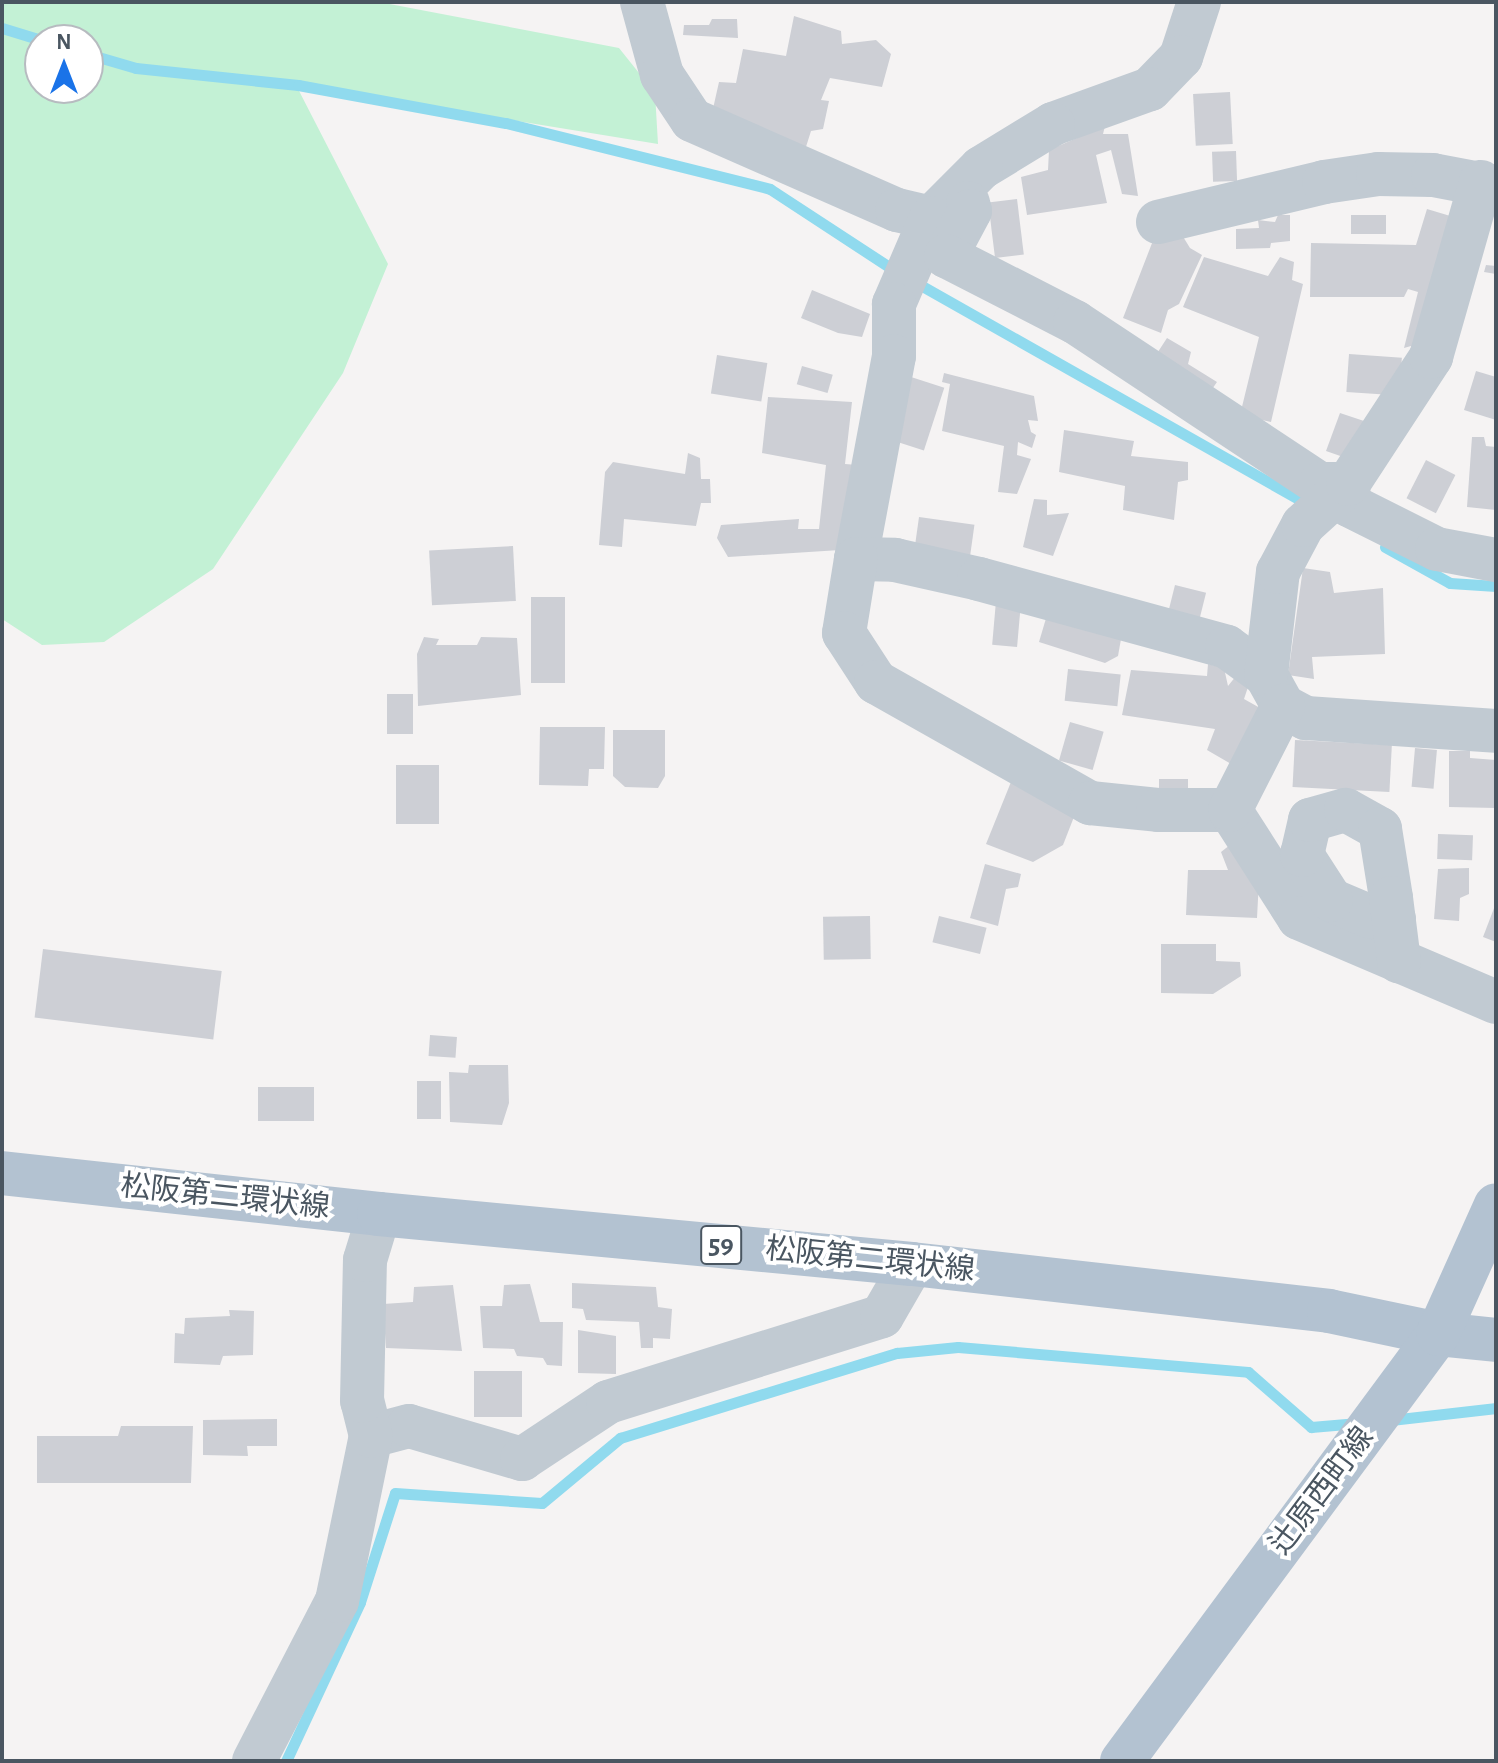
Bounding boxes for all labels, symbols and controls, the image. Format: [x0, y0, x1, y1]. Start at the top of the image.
north arrow [24, 24, 104, 104]
text: N [56, 31, 72, 53]
street label: 松阪第二環状線 [119, 1168, 331, 1226]
road number: 59 [699, 1221, 743, 1269]
street label: 松阪第二環状線 [764, 1231, 976, 1289]
street label: 辻原西町線 [1262, 1420, 1382, 1562]

